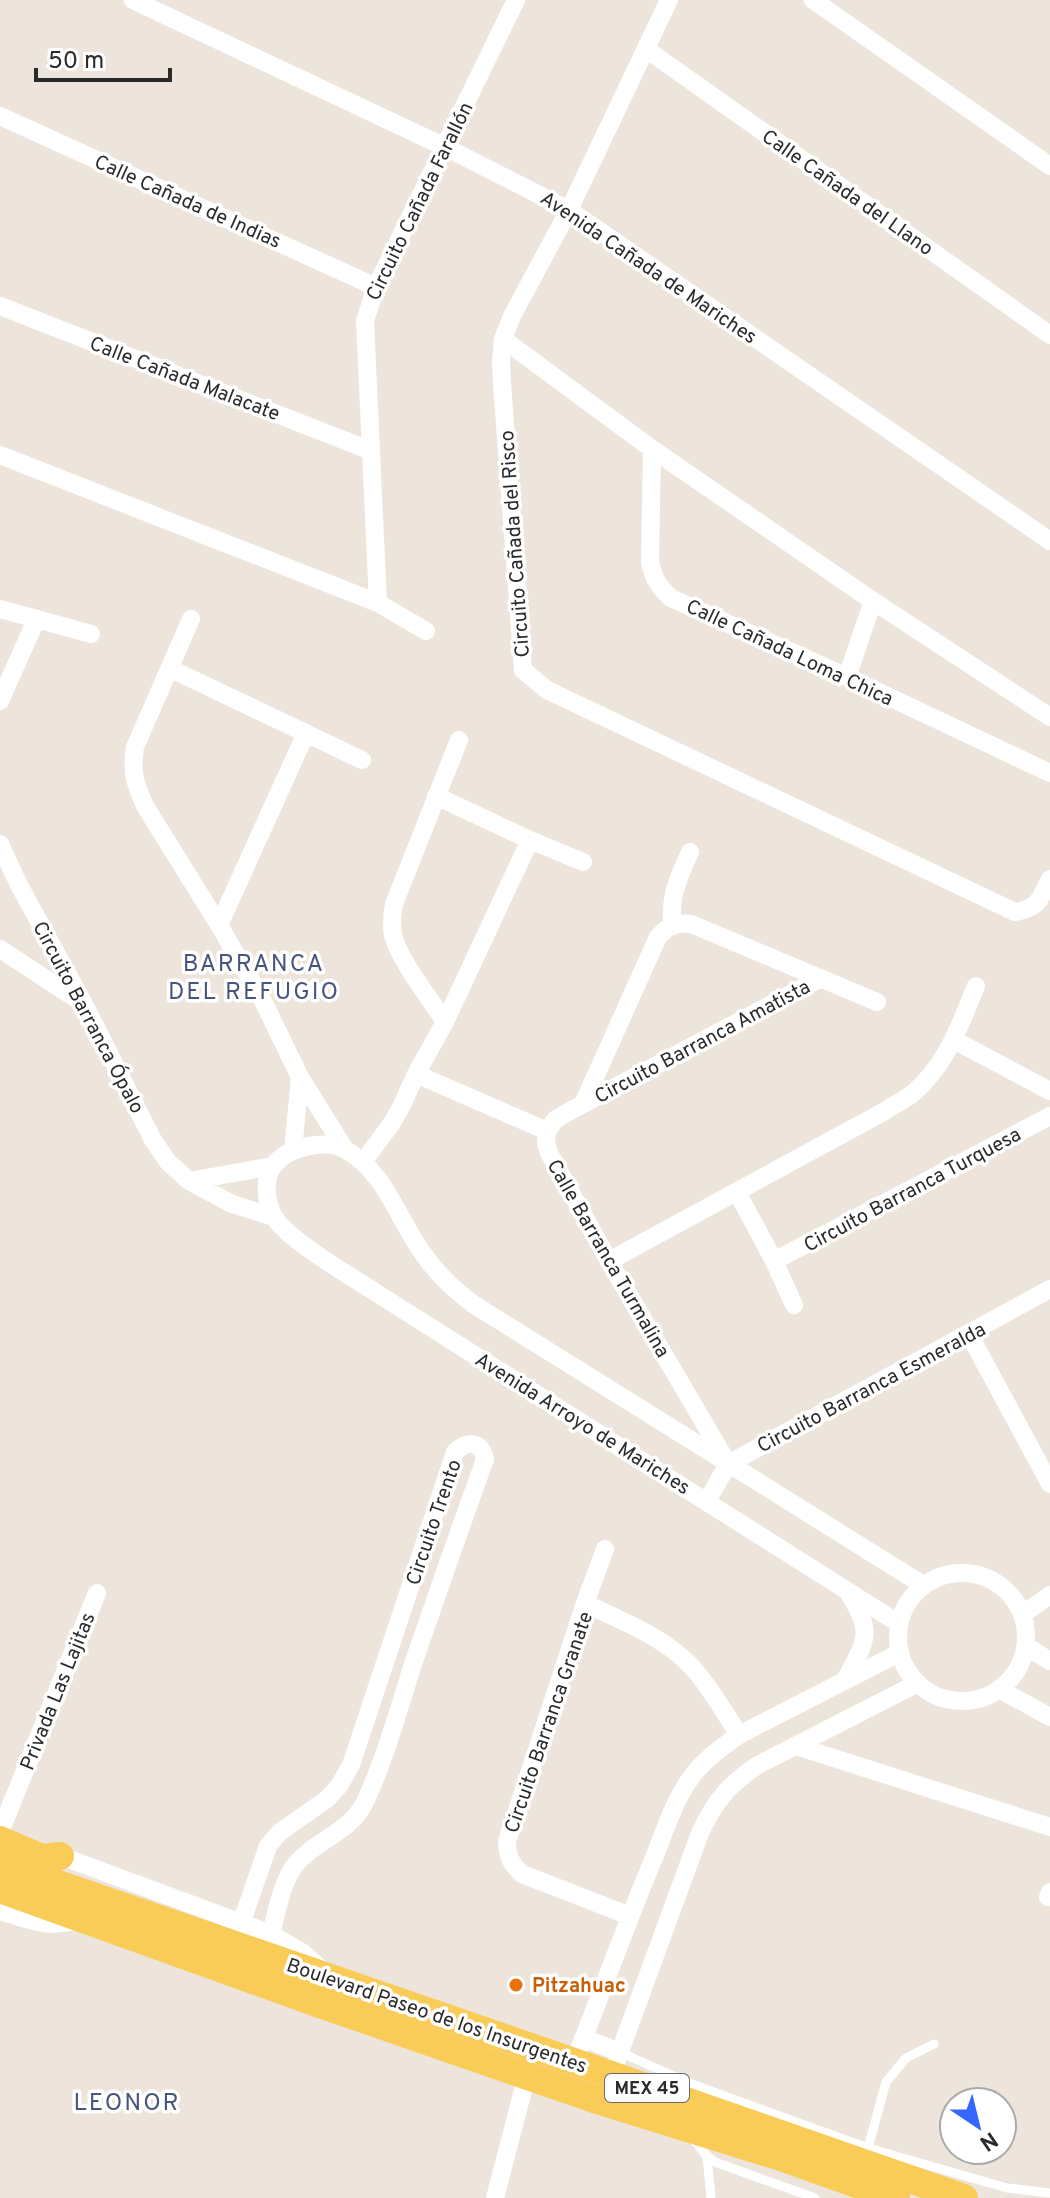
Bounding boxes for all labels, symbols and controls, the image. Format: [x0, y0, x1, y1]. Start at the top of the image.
scale bar [36, 32, 170, 82]
text: 50 m [48, 47, 104, 77]
street label: Circuito Cañada Farallón [361, 98, 480, 306]
street label: Calle Cañada del Llano [756, 125, 938, 263]
street label: Calle Cañada de Indias [90, 150, 285, 256]
street label: Avenida Cañada de Mariches [535, 186, 761, 351]
street label: Calle Cañada Malacate [85, 332, 283, 428]
street label: Circuito Cañada del Risco [495, 429, 537, 658]
street label: Calle Cañada Loma Chica [681, 594, 897, 713]
street label: Circuito Barranca Ópalo [25, 916, 151, 1119]
district label: BARRANCA DEL REFUGIO [168, 950, 340, 1008]
street label: Circuito Barranca Amatista [591, 975, 815, 1111]
street label: Circuito Barranca Turquesa [800, 1122, 1026, 1259]
street label: Calle Barranca Turmalina [540, 1155, 675, 1363]
street label: Circuito Barranca Esmeralda [753, 1317, 991, 1460]
street label: Avenida Arroyo de Mariches [470, 1348, 694, 1502]
street label: Circuito Trento [401, 1456, 469, 1589]
street label: Circuito Barranca Granate [500, 1608, 600, 1837]
street label: Privada Las Lajitas [15, 1609, 102, 1774]
street label: Boulevard Paseo de los Insurgentes [283, 1953, 590, 2081]
place label: Pitzahuac [532, 1974, 626, 2000]
marker: Pitzahuac [507, 1976, 525, 1994]
road number: MEX 45 [605, 2074, 689, 2102]
north arrow [938, 2086, 1018, 2166]
district label: LEONOR [73, 2089, 181, 2119]
text: N [974, 2125, 1002, 2156]

